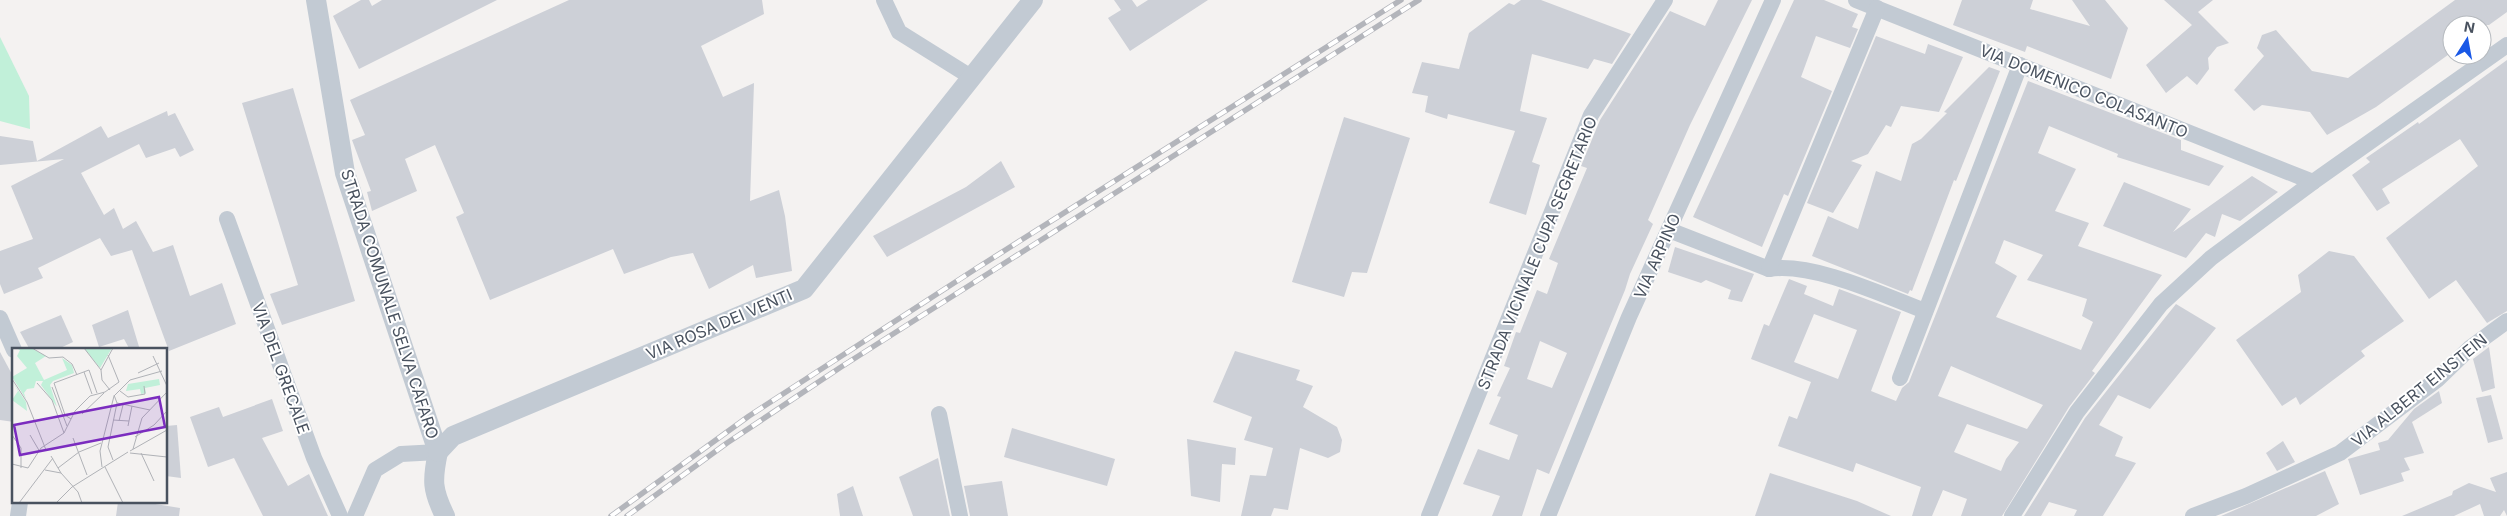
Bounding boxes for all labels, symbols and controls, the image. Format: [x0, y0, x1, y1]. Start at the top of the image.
north arrow [2442, 15, 2492, 65]
text: N [2463, 17, 2476, 36]
street label: VIA DOMENICO COLASANTO [1977, 40, 2191, 142]
street label: STRADA VICINALE CUPA SEGRETARIO [1473, 114, 1601, 392]
street label: STRADA COMUNALE SELVA CAFARO [337, 167, 443, 441]
street label: VIA ARPINO [1629, 210, 1685, 302]
street label: VIA ROSA DEI VENTI [643, 284, 795, 364]
street label: VIA DEL GRECALE [248, 299, 314, 437]
street label: VIA ALBERT EINSTEIN [2347, 329, 2491, 451]
inset map [12, 348, 168, 504]

